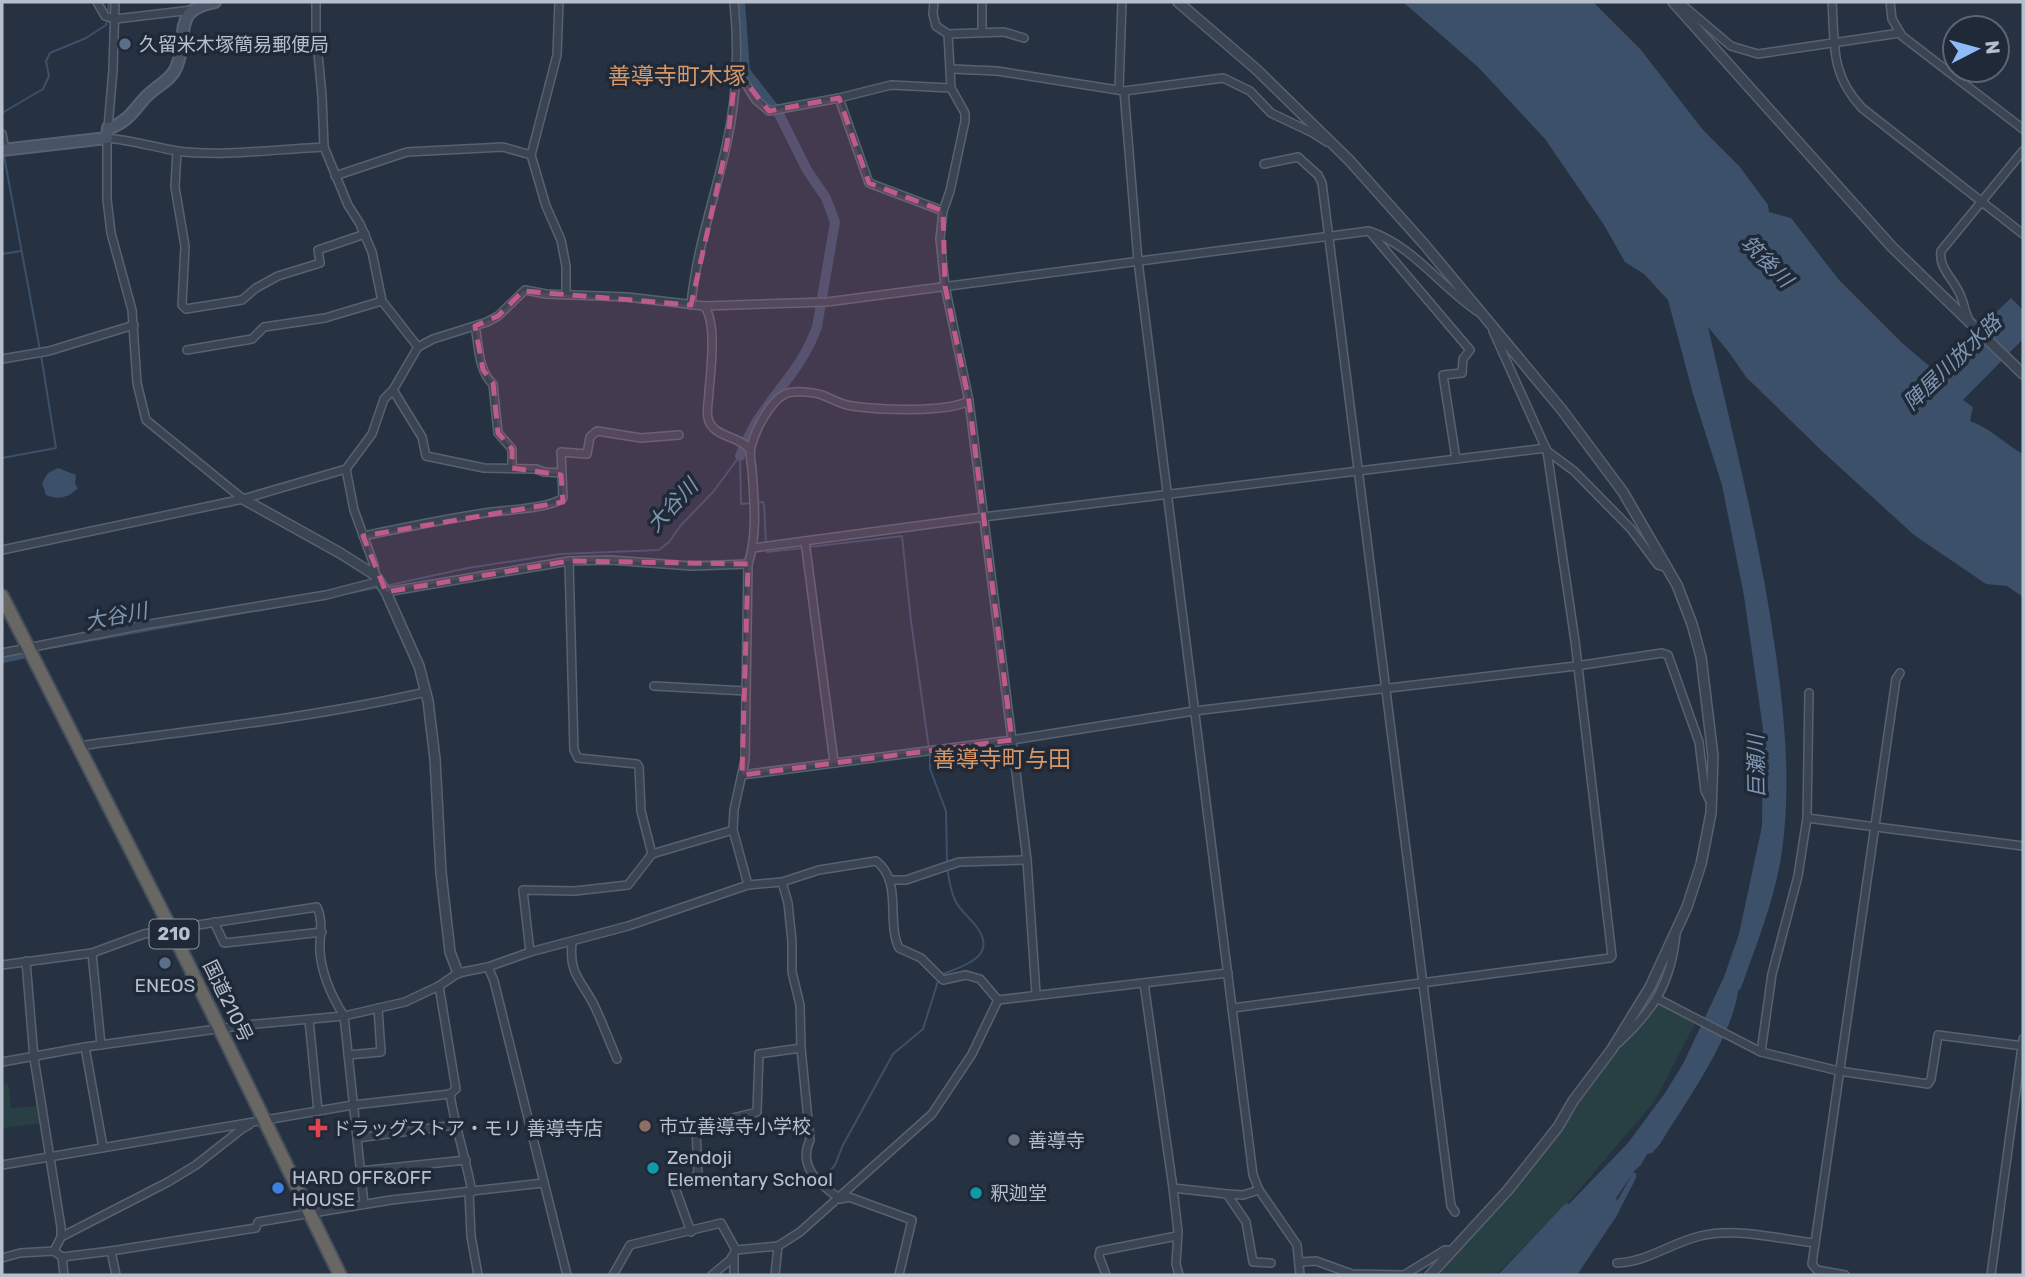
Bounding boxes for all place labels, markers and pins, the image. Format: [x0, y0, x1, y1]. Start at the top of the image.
place label: 久留米木塚簡易郵便局 [139, 33, 329, 56]
marker: 久留米木塚簡易郵便局 [117, 36, 133, 52]
marker: ENEOS [157, 955, 173, 971]
place label: ENEOS [135, 974, 195, 997]
place label: 市立善導寺小学校 [659, 1115, 811, 1138]
place label: ドラッグストア・モリ 善導寺店 [332, 1117, 603, 1140]
marker: 市立善導寺小学校 [637, 1118, 653, 1134]
marker: ドラッグストア・モリ 善導寺店 [310, 1120, 326, 1136]
place label: 善導寺 [1028, 1129, 1085, 1152]
marker: 善導寺 [1006, 1132, 1022, 1148]
place label: Zendoji Elementary School [667, 1146, 833, 1191]
marker: Zendoji Elementary School [645, 1160, 661, 1176]
place label: HARD OFF&OFF HOUSE [292, 1166, 432, 1211]
marker: HARD OFF&OFF HOUSE [270, 1180, 286, 1196]
place label: 釈迦堂 [990, 1182, 1047, 1205]
marker: 釈迦堂 [968, 1185, 984, 1201]

